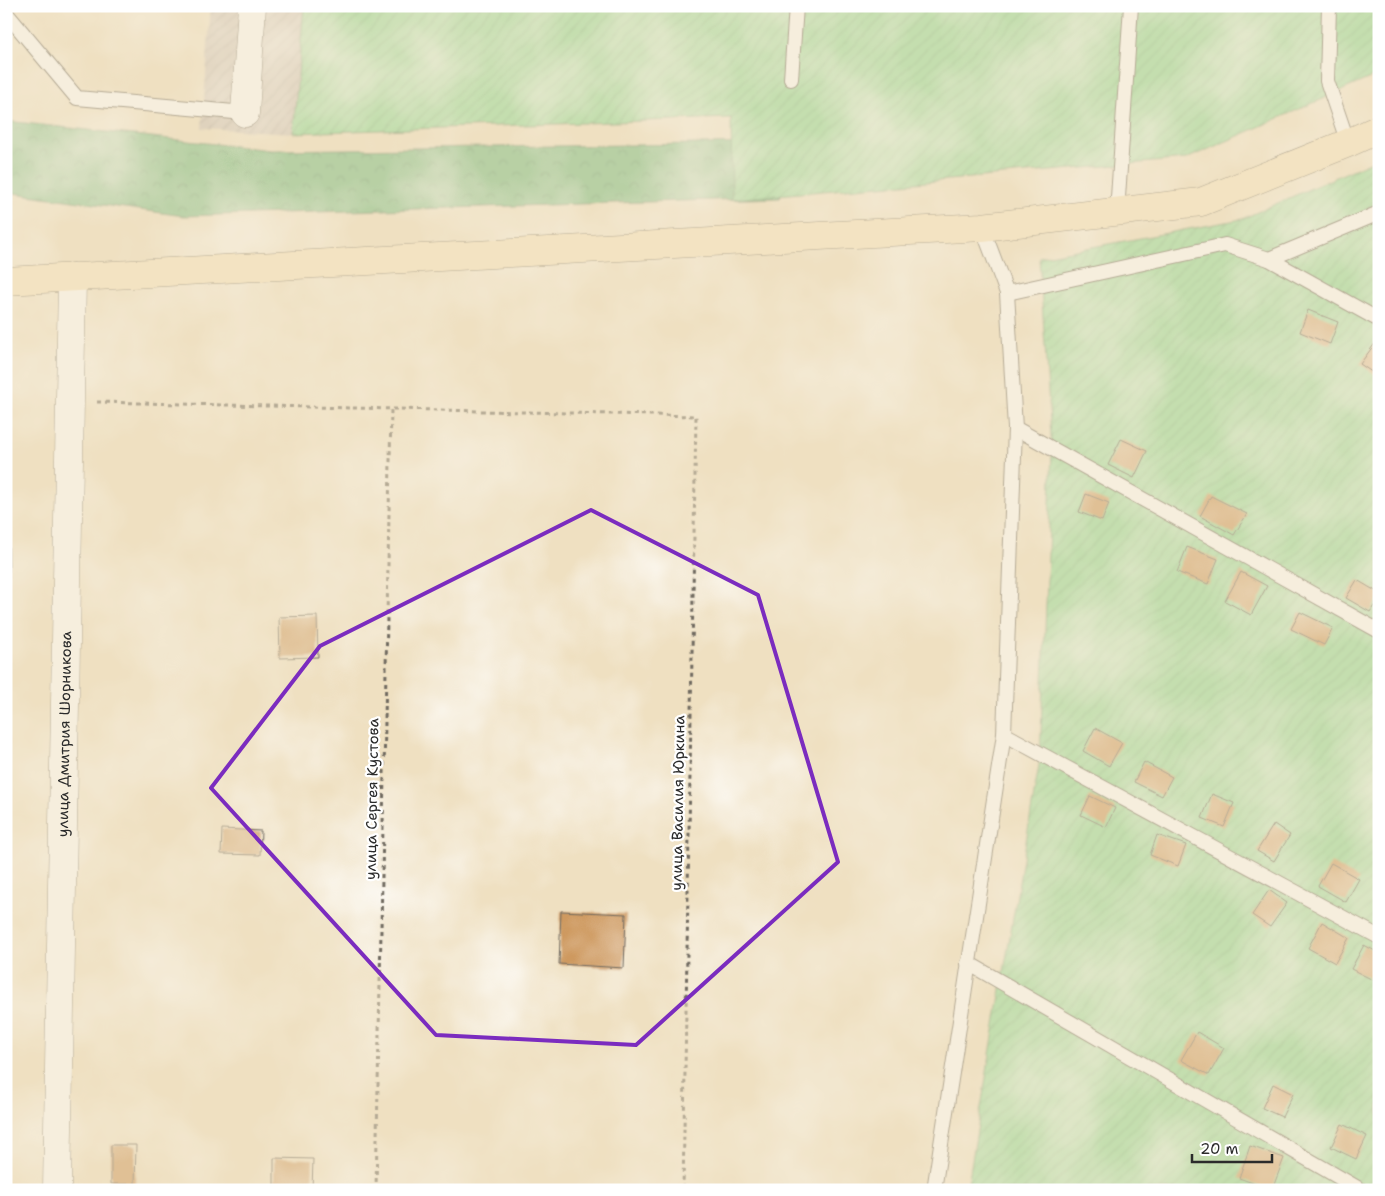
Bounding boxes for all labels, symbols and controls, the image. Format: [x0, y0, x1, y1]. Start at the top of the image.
street label: улица Дмитрия Шорникова [53, 630, 76, 837]
street label: улица Василия Юркина [666, 715, 690, 891]
street label: улица Сергея Кустова [361, 717, 383, 880]
scale bar [1192, 1131, 1272, 1163]
text: 20 m [1200, 1139, 1239, 1159]

